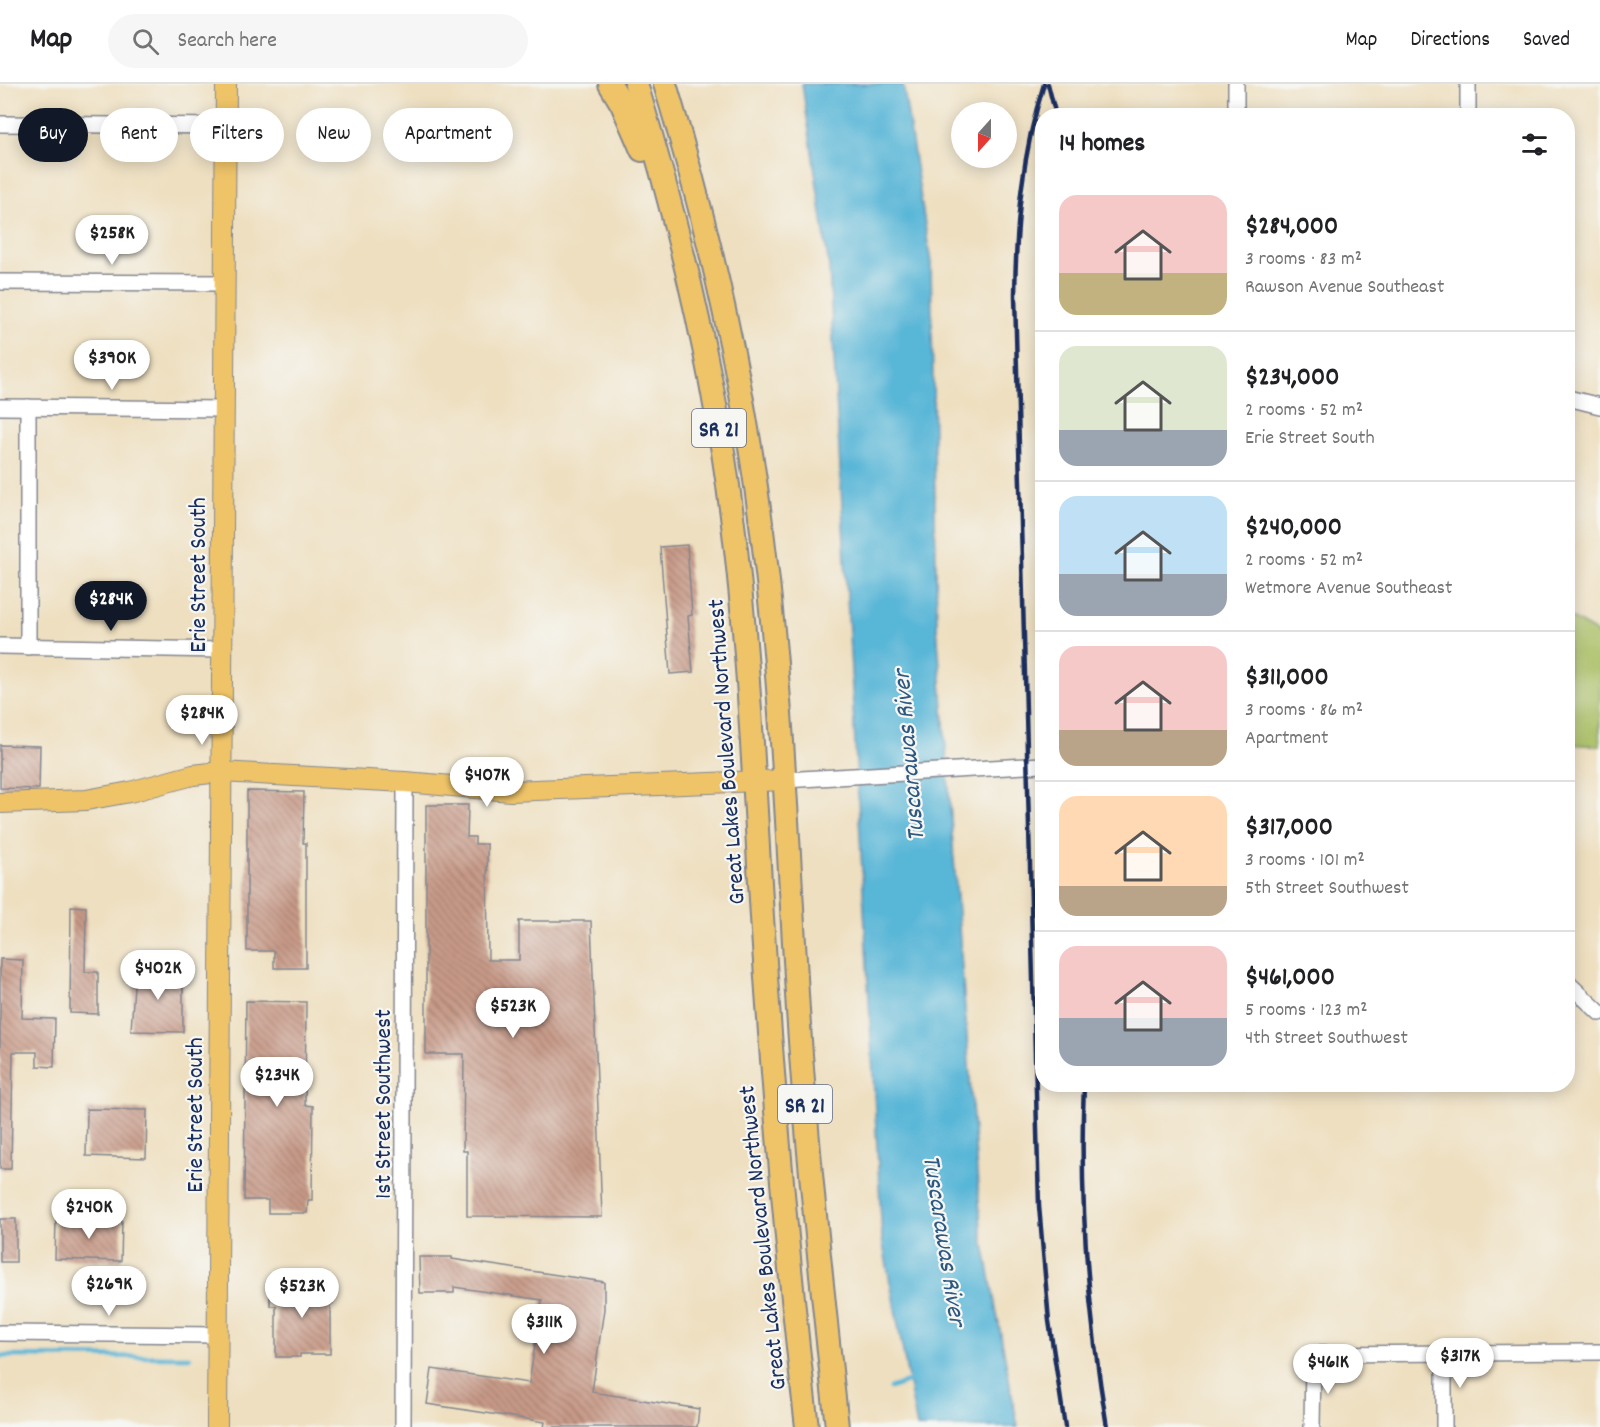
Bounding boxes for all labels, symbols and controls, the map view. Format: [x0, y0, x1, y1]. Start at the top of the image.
search box [108, 14, 528, 68]
text: Map [30, 21, 72, 61]
icon: search [129, 25, 162, 58]
text: Search here [177, 26, 277, 57]
text: Map [1346, 26, 1377, 56]
text: Directions [1410, 26, 1490, 56]
text: Saved [1523, 26, 1570, 56]
north arrow [951, 102, 1017, 168]
map controls [951, 102, 1017, 168]
chip: Buy [18, 108, 88, 162]
chip: Rent [100, 108, 178, 162]
chip: Filters [190, 108, 284, 162]
chip: New [296, 108, 371, 162]
chip: Apartment [383, 108, 513, 162]
text: 14 homes [1059, 126, 1145, 163]
icon: filters [1518, 128, 1551, 161]
text: $284,000 [1245, 209, 1338, 246]
pin: $258K [70, 215, 154, 266]
icon: home [1107, 219, 1179, 291]
text: $258K [89, 220, 135, 248]
text: 3 rooms · 83 m² [1245, 246, 1362, 274]
text: Rawson Avenue Southeast [1245, 274, 1444, 302]
pin: $390K [70, 340, 154, 391]
text: $390K [88, 345, 136, 373]
text: $234,000 [1245, 360, 1339, 397]
icon: home [1107, 370, 1179, 442]
text: 2 rooms · 52 m² [1245, 397, 1363, 425]
road number: SR 21 [692, 409, 746, 447]
text: Erie Street South [1245, 425, 1375, 453]
street label: Erie Street South [183, 497, 217, 653]
text: $240,000 [1245, 510, 1342, 547]
icon: home [1107, 520, 1179, 592]
text: 2 rooms · 52 m² [1245, 547, 1363, 575]
text: Wetmore Avenue Southeast [1245, 575, 1452, 603]
pin: $284K [69, 581, 153, 632]
text: $284K [89, 586, 133, 614]
street label: Great Lakes Boulevard Northwest [700, 598, 756, 906]
text: $311,000 [1245, 660, 1329, 697]
water label: Tuscarawas River [884, 665, 936, 843]
icon: home [1107, 670, 1179, 742]
pin: $284K [160, 695, 244, 746]
text: 3 rooms · 86 m² [1245, 697, 1363, 725]
text: $284K [180, 700, 224, 728]
text: Apartment [1245, 725, 1328, 753]
pin: $407K [445, 757, 529, 808]
text: $407K [464, 762, 510, 790]
text: $317,000 [1245, 810, 1333, 847]
icon: home [1107, 820, 1179, 892]
text: 3 rooms · 101 m² [1245, 847, 1365, 875]
text: 5th Street Southwest [1245, 875, 1409, 903]
pin: $402K [116, 950, 200, 1001]
text: $402K [134, 955, 182, 983]
text: $461,000 [1245, 960, 1335, 997]
icon: home [1107, 970, 1179, 1042]
pin: $523K [471, 988, 555, 1039]
text: $523K [490, 993, 536, 1021]
text: 5 rooms · 123 m² [1245, 997, 1368, 1025]
street label: 1st Street Southwest [368, 1009, 402, 1199]
text: 4th Street Southwest [1245, 1025, 1408, 1053]
street label: Erie Street South [180, 1037, 214, 1193]
pin: $234K [235, 1057, 319, 1108]
text: $234K [254, 1062, 300, 1090]
street label: Great Lakes Boulevard Northwest [731, 1084, 797, 1392]
road number: SR 21 [778, 1085, 832, 1123]
water label: Tuscarawas River [911, 1153, 975, 1332]
pin: $240K [47, 1189, 131, 1240]
text: $240K [65, 1194, 113, 1222]
pin: $269K [67, 1266, 151, 1317]
pin: $523K [260, 1268, 344, 1319]
text: $269K [85, 1271, 133, 1299]
text: $523K [279, 1273, 325, 1301]
pin: $311K [502, 1304, 586, 1355]
text: $311K [525, 1309, 563, 1337]
pin: $317K [1418, 1338, 1502, 1389]
text: $317K [1440, 1343, 1480, 1371]
pin: $461K [1286, 1344, 1370, 1395]
text: $461K [1307, 1349, 1349, 1377]

